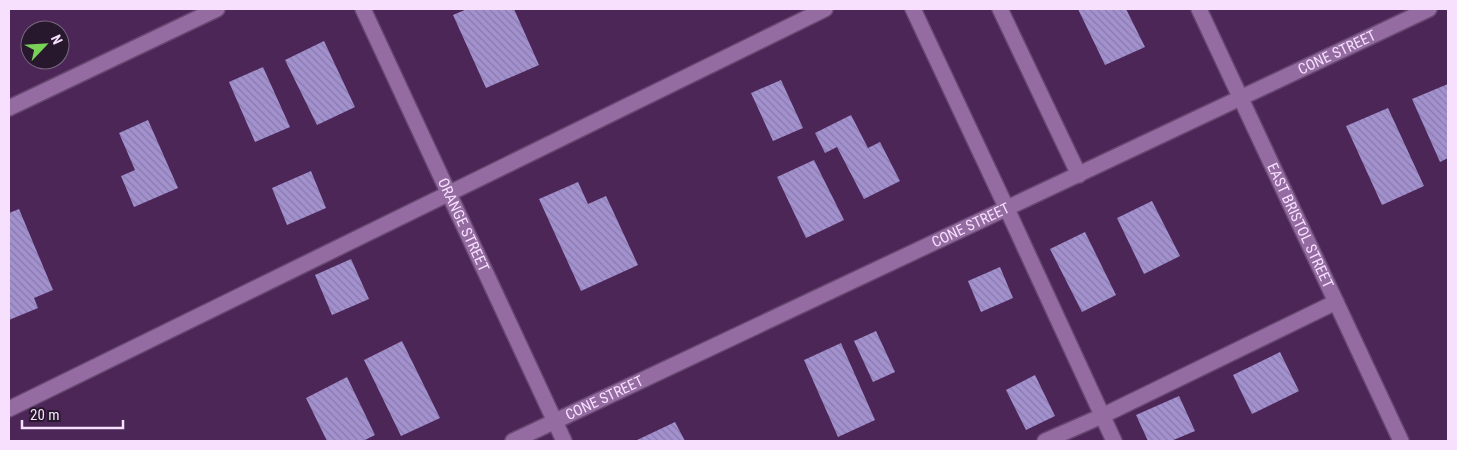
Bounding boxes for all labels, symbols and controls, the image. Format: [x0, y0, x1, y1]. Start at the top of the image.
north arrow [20, 20, 70, 70]
street label: CONE STREET [1295, 26, 1379, 79]
text: N [48, 32, 66, 47]
street label: EAST BRISTOL STREET [1263, 160, 1337, 291]
street label: ORANGE STREET [434, 175, 493, 275]
street label: CONE STREET [929, 199, 1013, 251]
street label: CONE STREET [562, 372, 646, 424]
scale bar [22, 398, 124, 430]
text: 20 m [30, 406, 60, 424]

